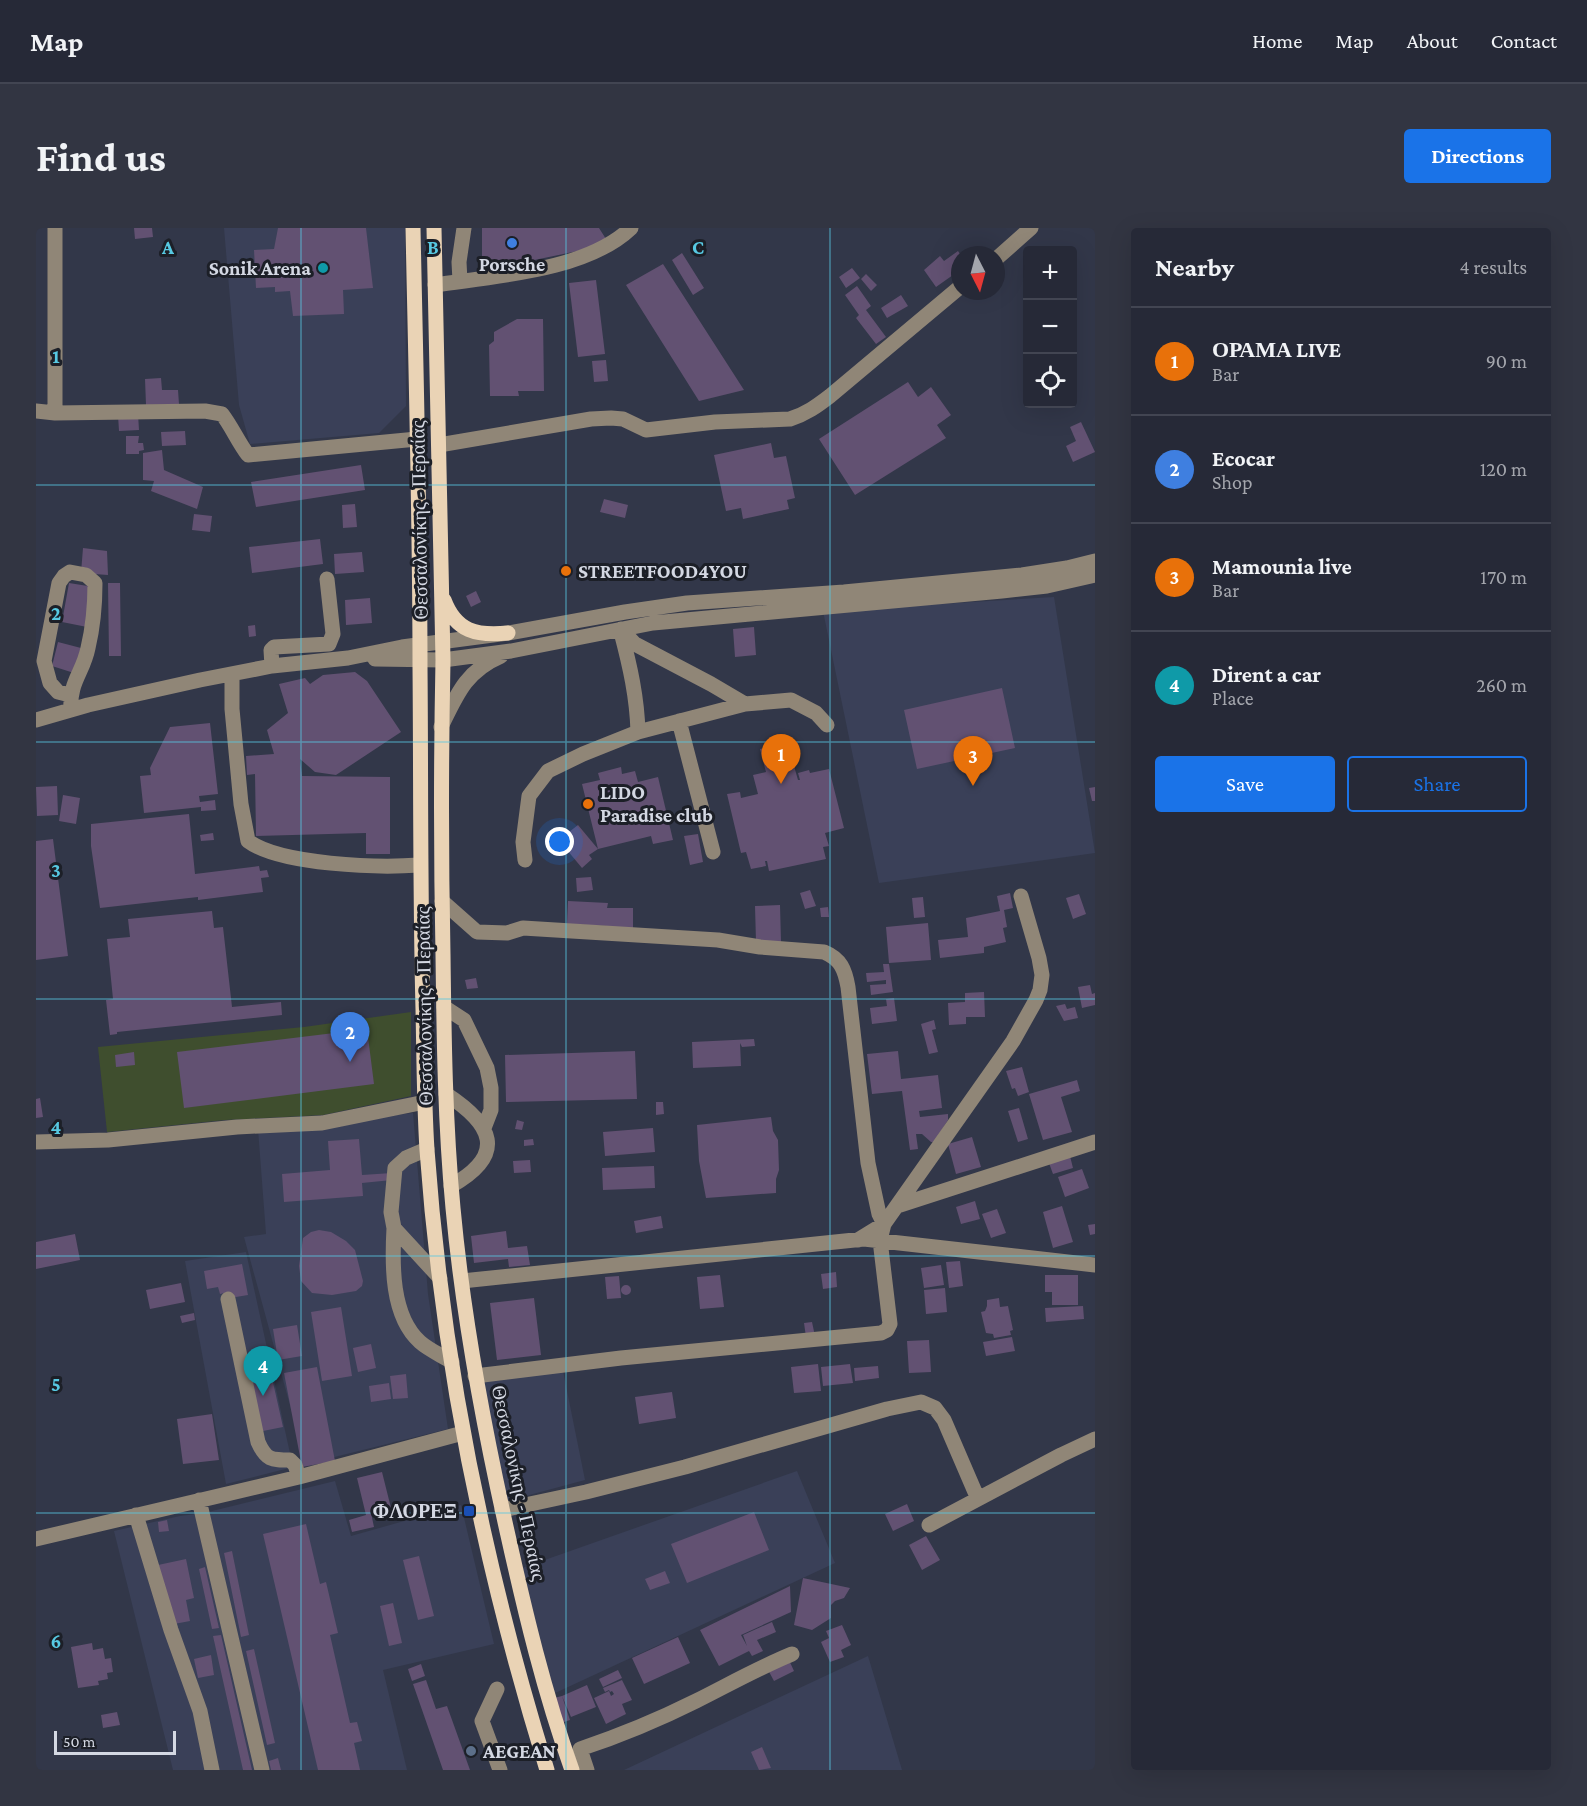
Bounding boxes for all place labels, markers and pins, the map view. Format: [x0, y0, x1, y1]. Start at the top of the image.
marker: Porsche [505, 236, 519, 250]
place label: Porsche [479, 253, 545, 275]
place label: Sonik Arena [209, 257, 311, 279]
marker: Sonik Arena [316, 261, 330, 275]
place label: STREETFOOD4YOU [578, 560, 747, 582]
marker: STREETFOOD4YOU [559, 564, 573, 578]
pin: 1 [762, 734, 800, 784]
pin: 3 [954, 736, 992, 786]
place label: LIDO Paradise club [600, 781, 713, 826]
marker: LIDO Paradise club [581, 797, 595, 811]
pin: 2 [330, 1012, 370, 1062]
pin: 4 [244, 1346, 282, 1396]
place label: ΦΛΟΡΕΞ [373, 1500, 457, 1522]
marker: ΦΛΟΡΕΞ [462, 1504, 476, 1518]
place label: AEGEAN [482, 1740, 556, 1762]
marker: AEGEAN [464, 1744, 478, 1758]

